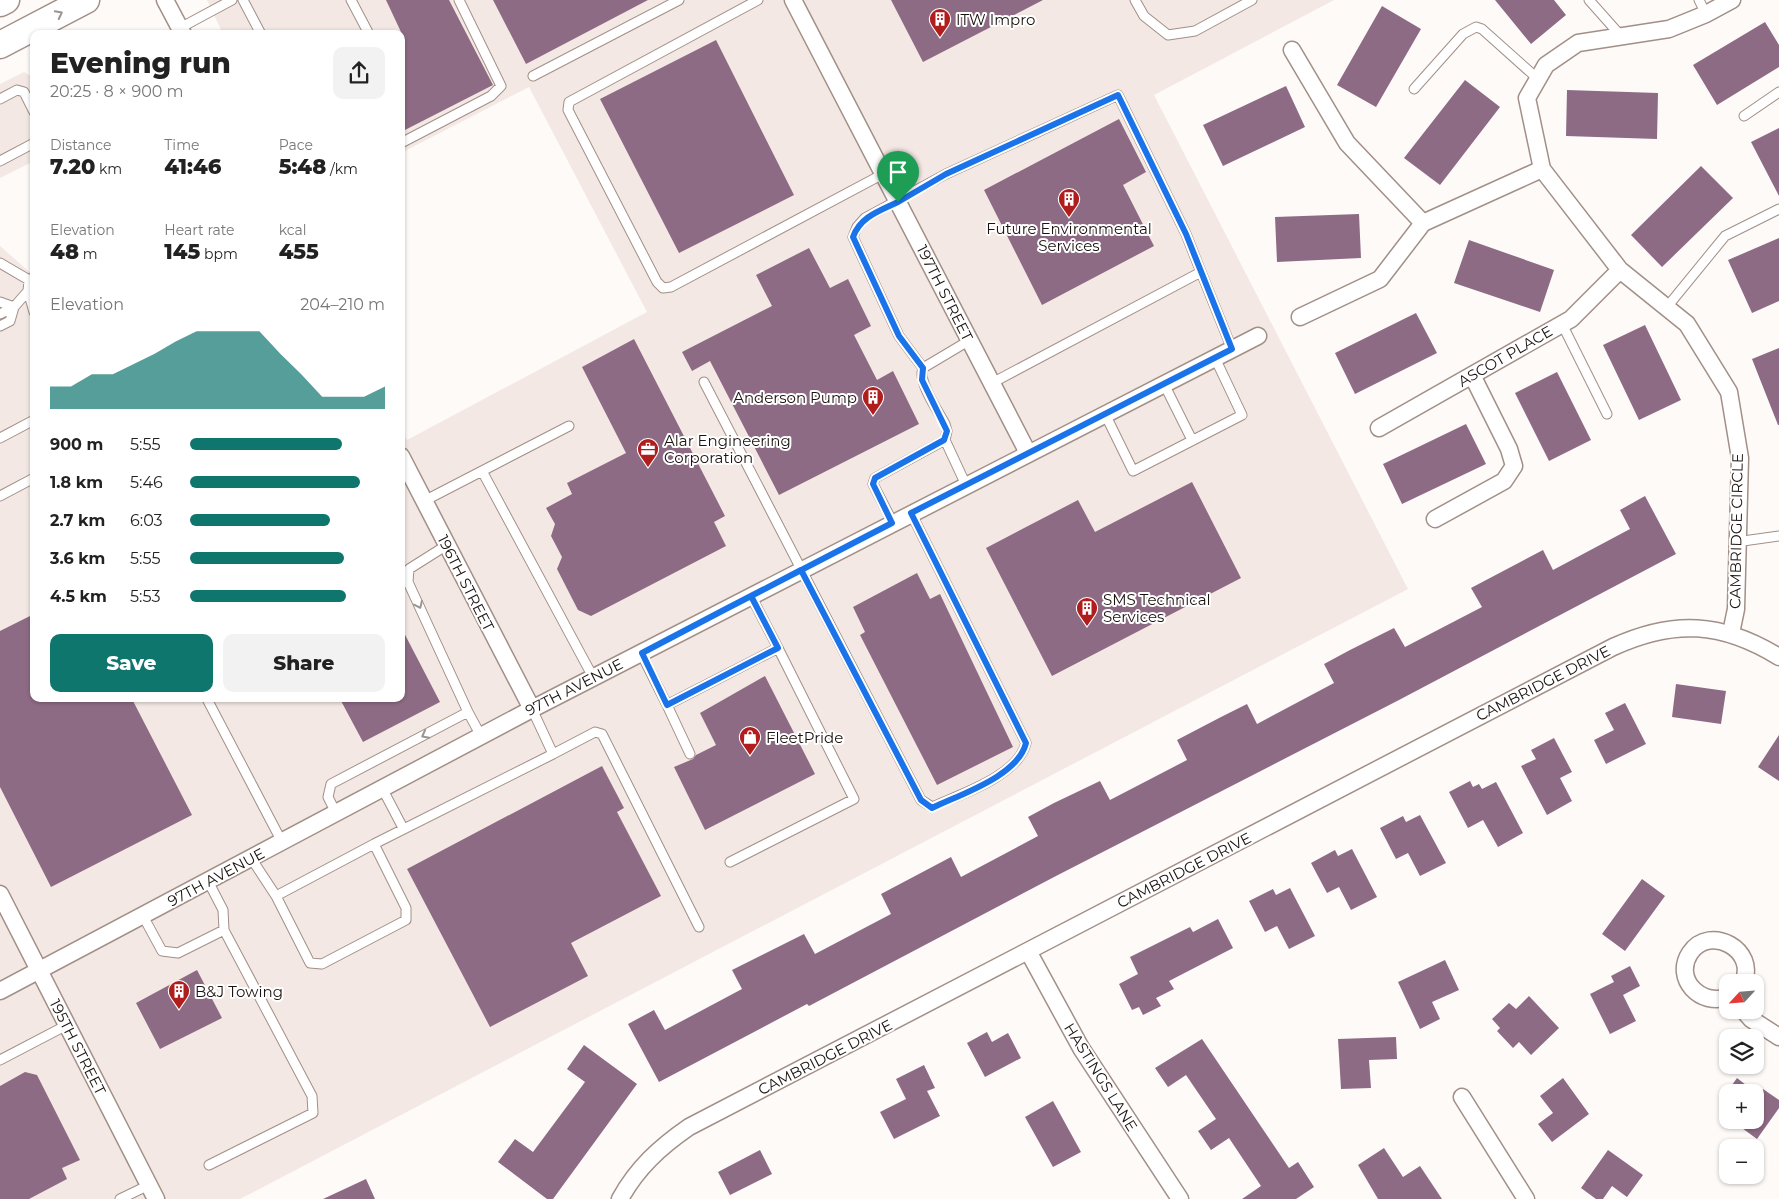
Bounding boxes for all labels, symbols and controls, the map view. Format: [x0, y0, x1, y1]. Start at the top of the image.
building icon: ITW Impro [928, 7, 952, 38]
one-way arrow [53, 10, 62, 20]
place label: ITW Impro [956, 10, 1036, 29]
text: Evening run [50, 46, 231, 80]
button: share [333, 47, 385, 99]
text: 20:25 · 8 × 900 m [50, 82, 184, 101]
text: Distance [50, 136, 112, 154]
text: Time [164, 136, 199, 154]
text: Pace [279, 136, 313, 154]
pin [877, 151, 919, 202]
text: 7.20 [50, 154, 95, 179]
text: 41:46 [164, 154, 221, 179]
text: 5:48 [279, 154, 326, 179]
icon: arrive [884, 158, 912, 186]
text: km [95, 160, 122, 178]
text: /km [326, 160, 358, 178]
building icon: Future Environmental Services [1057, 187, 1081, 218]
place label: Future Environmental Services [986, 219, 1152, 255]
text: Elevation [50, 221, 115, 239]
text: Heart rate [164, 221, 235, 239]
text: kcal [279, 221, 307, 239]
text: 48 [50, 239, 79, 264]
text: 145 [164, 239, 200, 264]
text: 455 [279, 239, 319, 264]
street label: 197TH STREET [913, 242, 978, 345]
text: m [79, 245, 98, 263]
text: bpm [200, 245, 238, 263]
text: Elevation [50, 295, 124, 314]
text: 204–210 m [300, 295, 385, 314]
street label: ASCOT PLACE [1454, 321, 1556, 391]
building icon: Anderson Pump [861, 385, 885, 416]
place label: Anderson Pump [733, 388, 857, 407]
place label: Alar Engineering Corporation [664, 431, 791, 467]
text: 900 m [50, 435, 103, 454]
text: 5:55 [130, 435, 160, 454]
office icon: Alar Engineering Corporation [636, 437, 660, 468]
street label: CAMBRIDGE CIRCLE [1725, 453, 1747, 609]
text: 1.8 km [50, 473, 103, 492]
text: 5:46 [130, 473, 163, 492]
text: 2.7 km [50, 511, 105, 530]
text: 6:03 [130, 511, 163, 530]
street label: 196TH STREET [434, 532, 499, 635]
text: 3.6 km [50, 549, 105, 568]
text: 5:55 [130, 549, 160, 568]
text: 4.5 km [50, 587, 107, 606]
text: 5:53 [130, 587, 160, 606]
place label: SMS Technical Services [1103, 590, 1211, 626]
building icon: SMS Technical Services [1075, 596, 1099, 627]
one-way arrow [412, 600, 423, 609]
button: Save [50, 634, 213, 692]
button: Share [223, 634, 385, 692]
street label: CAMBRIDGE DRIVE [1473, 641, 1613, 725]
street label: 97TH AVENUE [522, 654, 626, 720]
shop icon: FleetPride [738, 725, 762, 756]
place label: FleetPride [766, 728, 843, 747]
one-way arrow [421, 729, 430, 739]
street label: CAMBRIDGE DRIVE [1114, 828, 1254, 912]
street label: 97TH AVENUE [164, 843, 268, 911]
north arrow [1719, 974, 1764, 1019]
map controls [1719, 974, 1764, 1184]
building icon: B&J Towing [167, 979, 191, 1010]
place label: B&J Towing [195, 982, 283, 1001]
street label: 195TH STREET [46, 996, 110, 1098]
street label: CAMBRIDGE DRIVE [755, 1015, 895, 1099]
street label: HASTINGS LANE [1060, 1019, 1142, 1135]
button: layers [1719, 1029, 1764, 1074]
button: + [1719, 1084, 1764, 1129]
button: − [1719, 1139, 1764, 1184]

